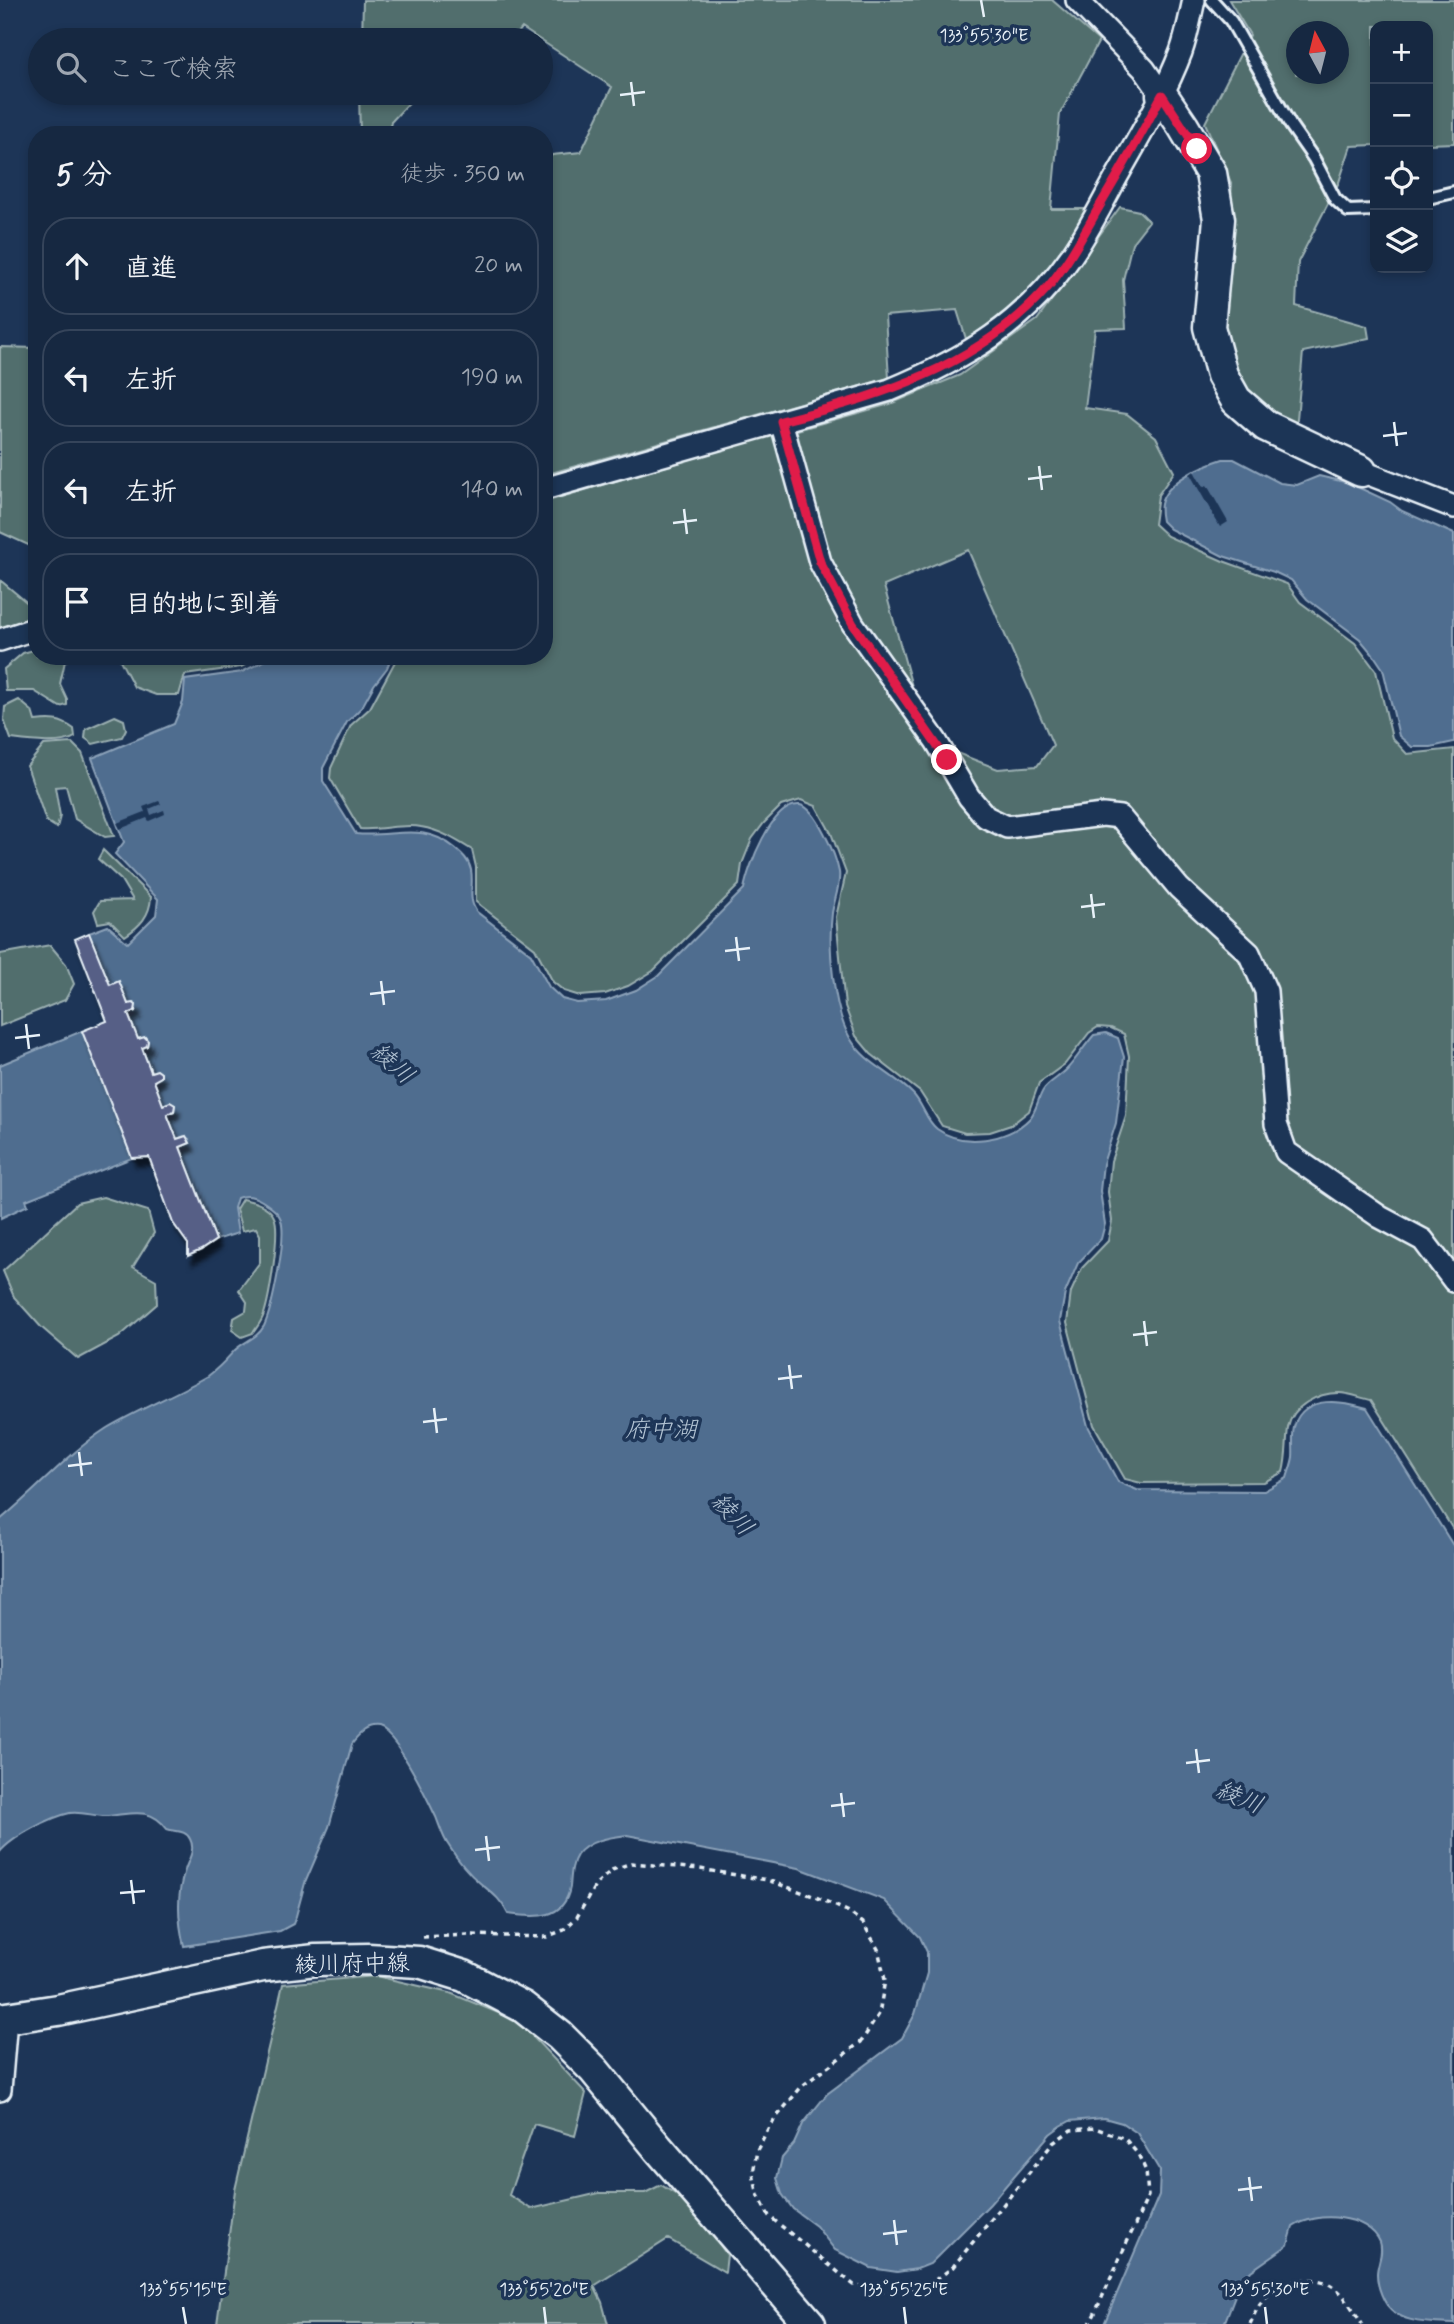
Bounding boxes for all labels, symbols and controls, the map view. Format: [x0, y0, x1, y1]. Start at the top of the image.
north arrow [1286, 21, 1349, 84]
map controls [1370, 21, 1433, 273]
button: + [1370, 21, 1433, 84]
text: 133°55'30"E [940, 24, 1028, 48]
search box [28, 28, 553, 105]
icon: search [52, 48, 90, 86]
text: ここで検索 [108, 53, 238, 87]
button: − [1370, 84, 1433, 147]
route start [1181, 133, 1212, 164]
button: locate [1370, 147, 1433, 210]
text: 5 分 [56, 156, 112, 195]
text: 徒歩 · 350 m [400, 160, 525, 190]
button: layers [1370, 210, 1433, 273]
icon: ahead [58, 247, 96, 285]
text: 20 m [474, 251, 523, 281]
text: 直進 [125, 252, 177, 286]
icon: left [58, 359, 96, 397]
text: 190 m [461, 363, 523, 393]
text: 左折 [125, 364, 177, 398]
icon: left [58, 471, 96, 509]
text: 140 m [460, 475, 523, 505]
text: 左折 [125, 476, 177, 510]
icon: arrive [58, 583, 96, 621]
text: 目的地に到着 [125, 588, 281, 622]
route end [931, 744, 962, 775]
water label: 綾川 [364, 1037, 420, 1092]
water label: 府中湖 [625, 1415, 699, 1446]
water label: 綾川 [704, 1487, 760, 1543]
water label: 綾川 [1211, 1775, 1268, 1822]
street label: 綾川府中線 [294, 1949, 410, 1981]
text: 133°55'15"E [139, 2278, 227, 2302]
text: 133°55'20"E [499, 2278, 589, 2302]
text: 133°55'25"E [860, 2278, 948, 2302]
text: 133°55'30"E [1221, 2278, 1309, 2302]

